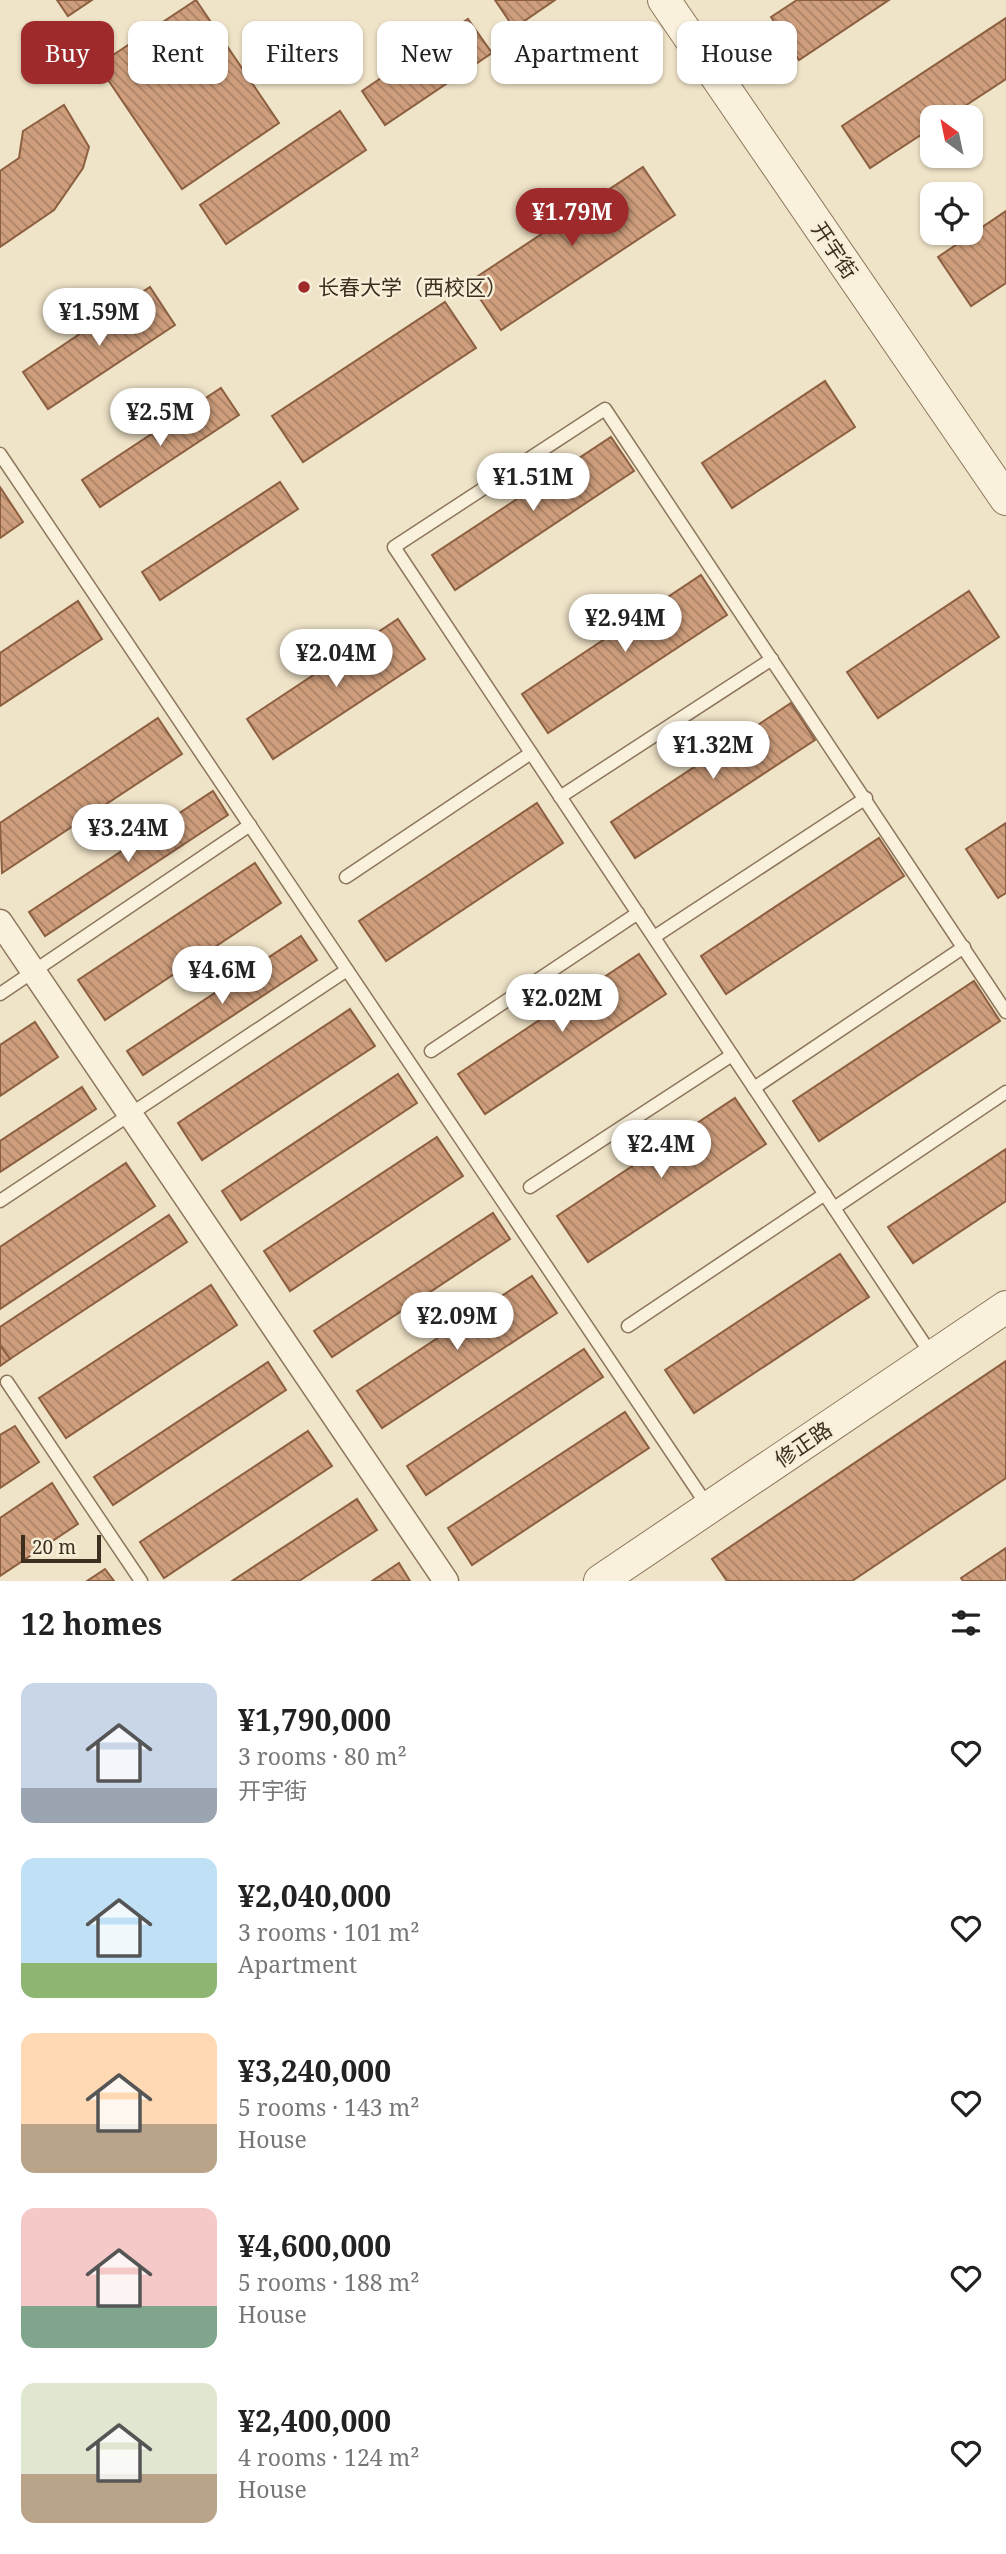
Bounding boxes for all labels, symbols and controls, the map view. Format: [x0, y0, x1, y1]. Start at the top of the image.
chip: Buy [21, 21, 114, 84]
chip: Rent [128, 21, 228, 84]
chip: Filters [242, 21, 363, 84]
chip: New [377, 21, 477, 84]
chip: Apartment [491, 21, 663, 84]
chip: House [677, 21, 797, 84]
north arrow [920, 105, 984, 168]
map controls [920, 105, 983, 245]
button: locate [920, 182, 983, 245]
pin: ¥1.79M [515, 188, 629, 248]
text: ¥1.79M [532, 195, 612, 227]
street label: 开宇街 [806, 216, 864, 284]
place label: 长春大学（西校区） [318, 273, 507, 301]
marker: 长春大学（西校区） [296, 279, 312, 295]
pin: ¥1.59M [42, 288, 156, 348]
text: ¥1.59M [59, 295, 139, 327]
pin: ¥2.5M [111, 388, 209, 448]
text: ¥2.5M [126, 395, 194, 427]
pin: ¥1.51M [476, 454, 590, 513]
text: ¥1.51M [493, 460, 573, 492]
pin: ¥2.94M [568, 594, 682, 654]
text: ¥2.94M [585, 601, 665, 633]
pin: ¥2.04M [279, 630, 393, 689]
text: ¥2.04M [296, 636, 376, 668]
pin: ¥1.32M [656, 722, 770, 781]
text: ¥1.32M [673, 728, 753, 760]
pin: ¥3.24M [71, 804, 185, 864]
text: ¥3.24M [88, 811, 168, 843]
pin: ¥4.6M [173, 946, 271, 1006]
text: ¥4.6M [188, 953, 256, 985]
pin: ¥2.02M [505, 974, 619, 1034]
text: ¥2.02M [522, 981, 602, 1013]
pin: ¥2.4M [612, 1120, 710, 1180]
text: ¥2.4M [627, 1127, 695, 1159]
pin: ¥2.09M [400, 1292, 514, 1352]
text: ¥2.09M [417, 1299, 497, 1331]
street label: 修正路 [769, 1415, 837, 1473]
scale bar [21, 1532, 102, 1564]
text: 20 m [32, 1534, 76, 1560]
text: 12 homes [21, 1603, 162, 1644]
icon: filters [947, 1604, 985, 1642]
text: ¥1,790,000 [238, 1699, 391, 1740]
icon: home [77, 1711, 161, 1795]
icon: heart [947, 1734, 985, 1772]
text: 3 rooms · 80 m² [238, 1740, 407, 1772]
text: 开宇街 [238, 1774, 307, 1806]
text: ¥2,040,000 [238, 1875, 391, 1916]
icon: home [77, 1886, 161, 1970]
icon: heart [947, 1909, 985, 1947]
text: 3 rooms · 101 m² [238, 1916, 420, 1948]
text: Apartment [238, 1948, 357, 1980]
text: ¥3,240,000 [238, 2050, 391, 2091]
icon: home [77, 2061, 161, 2145]
icon: heart [947, 2084, 985, 2122]
text: 5 rooms · 143 m² [238, 2091, 420, 2123]
text: House [238, 2123, 307, 2155]
text: ¥4,600,000 [238, 2225, 391, 2266]
icon: home [77, 2236, 161, 2320]
icon: heart [947, 2259, 985, 2297]
text: 5 rooms · 188 m² [238, 2266, 420, 2298]
text: House [238, 2298, 307, 2330]
text: ¥2,400,000 [238, 2400, 391, 2441]
icon: home [77, 2411, 161, 2495]
icon: heart [947, 2434, 985, 2472]
text: 4 rooms · 124 m² [238, 2441, 420, 2473]
text: House [238, 2473, 307, 2505]

